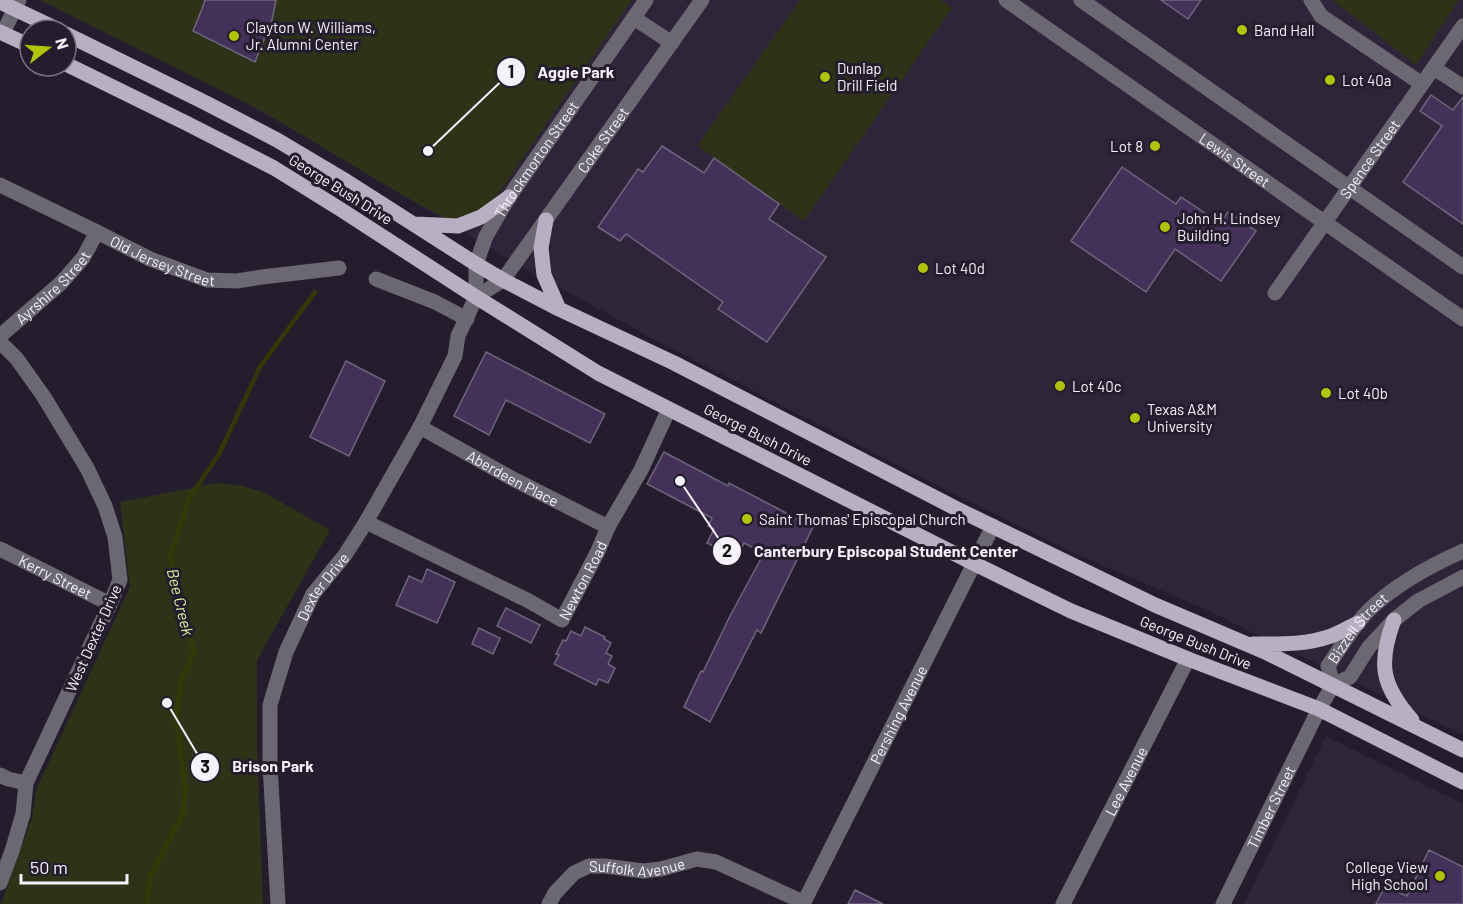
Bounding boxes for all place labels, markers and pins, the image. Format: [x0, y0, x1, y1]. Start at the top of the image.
place label: Clayton W. Williams, Jr. Alumni Center [246, 18, 376, 53]
place label: Band Hall [1254, 21, 1315, 39]
marker: Band Hall [1235, 23, 1249, 37]
marker: Clayton W. Williams, Jr. Alumni Center [227, 29, 241, 43]
callout: Aggie Park [496, 55, 627, 89]
place label: Dunlap Drill Field [837, 59, 897, 94]
marker: Dunlap Drill Field [818, 70, 832, 84]
place label: Lot 40a [1342, 71, 1391, 89]
marker: Lot 40a [1323, 73, 1337, 87]
place label: Lot 8 [1110, 137, 1143, 155]
marker: Lot 8 [1148, 139, 1162, 153]
place label: John H. Lindsey Building [1177, 209, 1281, 244]
marker: John H. Lindsey Building [1158, 220, 1172, 234]
place label: Lot 40d [935, 259, 985, 277]
marker: Lot 40d [916, 261, 930, 275]
place label: Lot 40c [1072, 377, 1122, 395]
marker: Lot 40c [1053, 379, 1067, 393]
place label: Lot 40b [1338, 384, 1388, 402]
marker: Lot 40b [1319, 386, 1333, 400]
place label: Texas A&M University [1147, 400, 1217, 435]
marker: Texas A&M University [1128, 411, 1142, 425]
place label: Saint Thomas' Episcopal Church [759, 510, 966, 528]
marker: Saint Thomas' Episcopal Church [740, 512, 754, 526]
callout: Canterbury Episcopal Student Center [712, 534, 1030, 568]
callout: Brison Park [190, 750, 326, 784]
place label: College View High School [1346, 858, 1428, 893]
marker: College View High School [1433, 869, 1447, 883]

